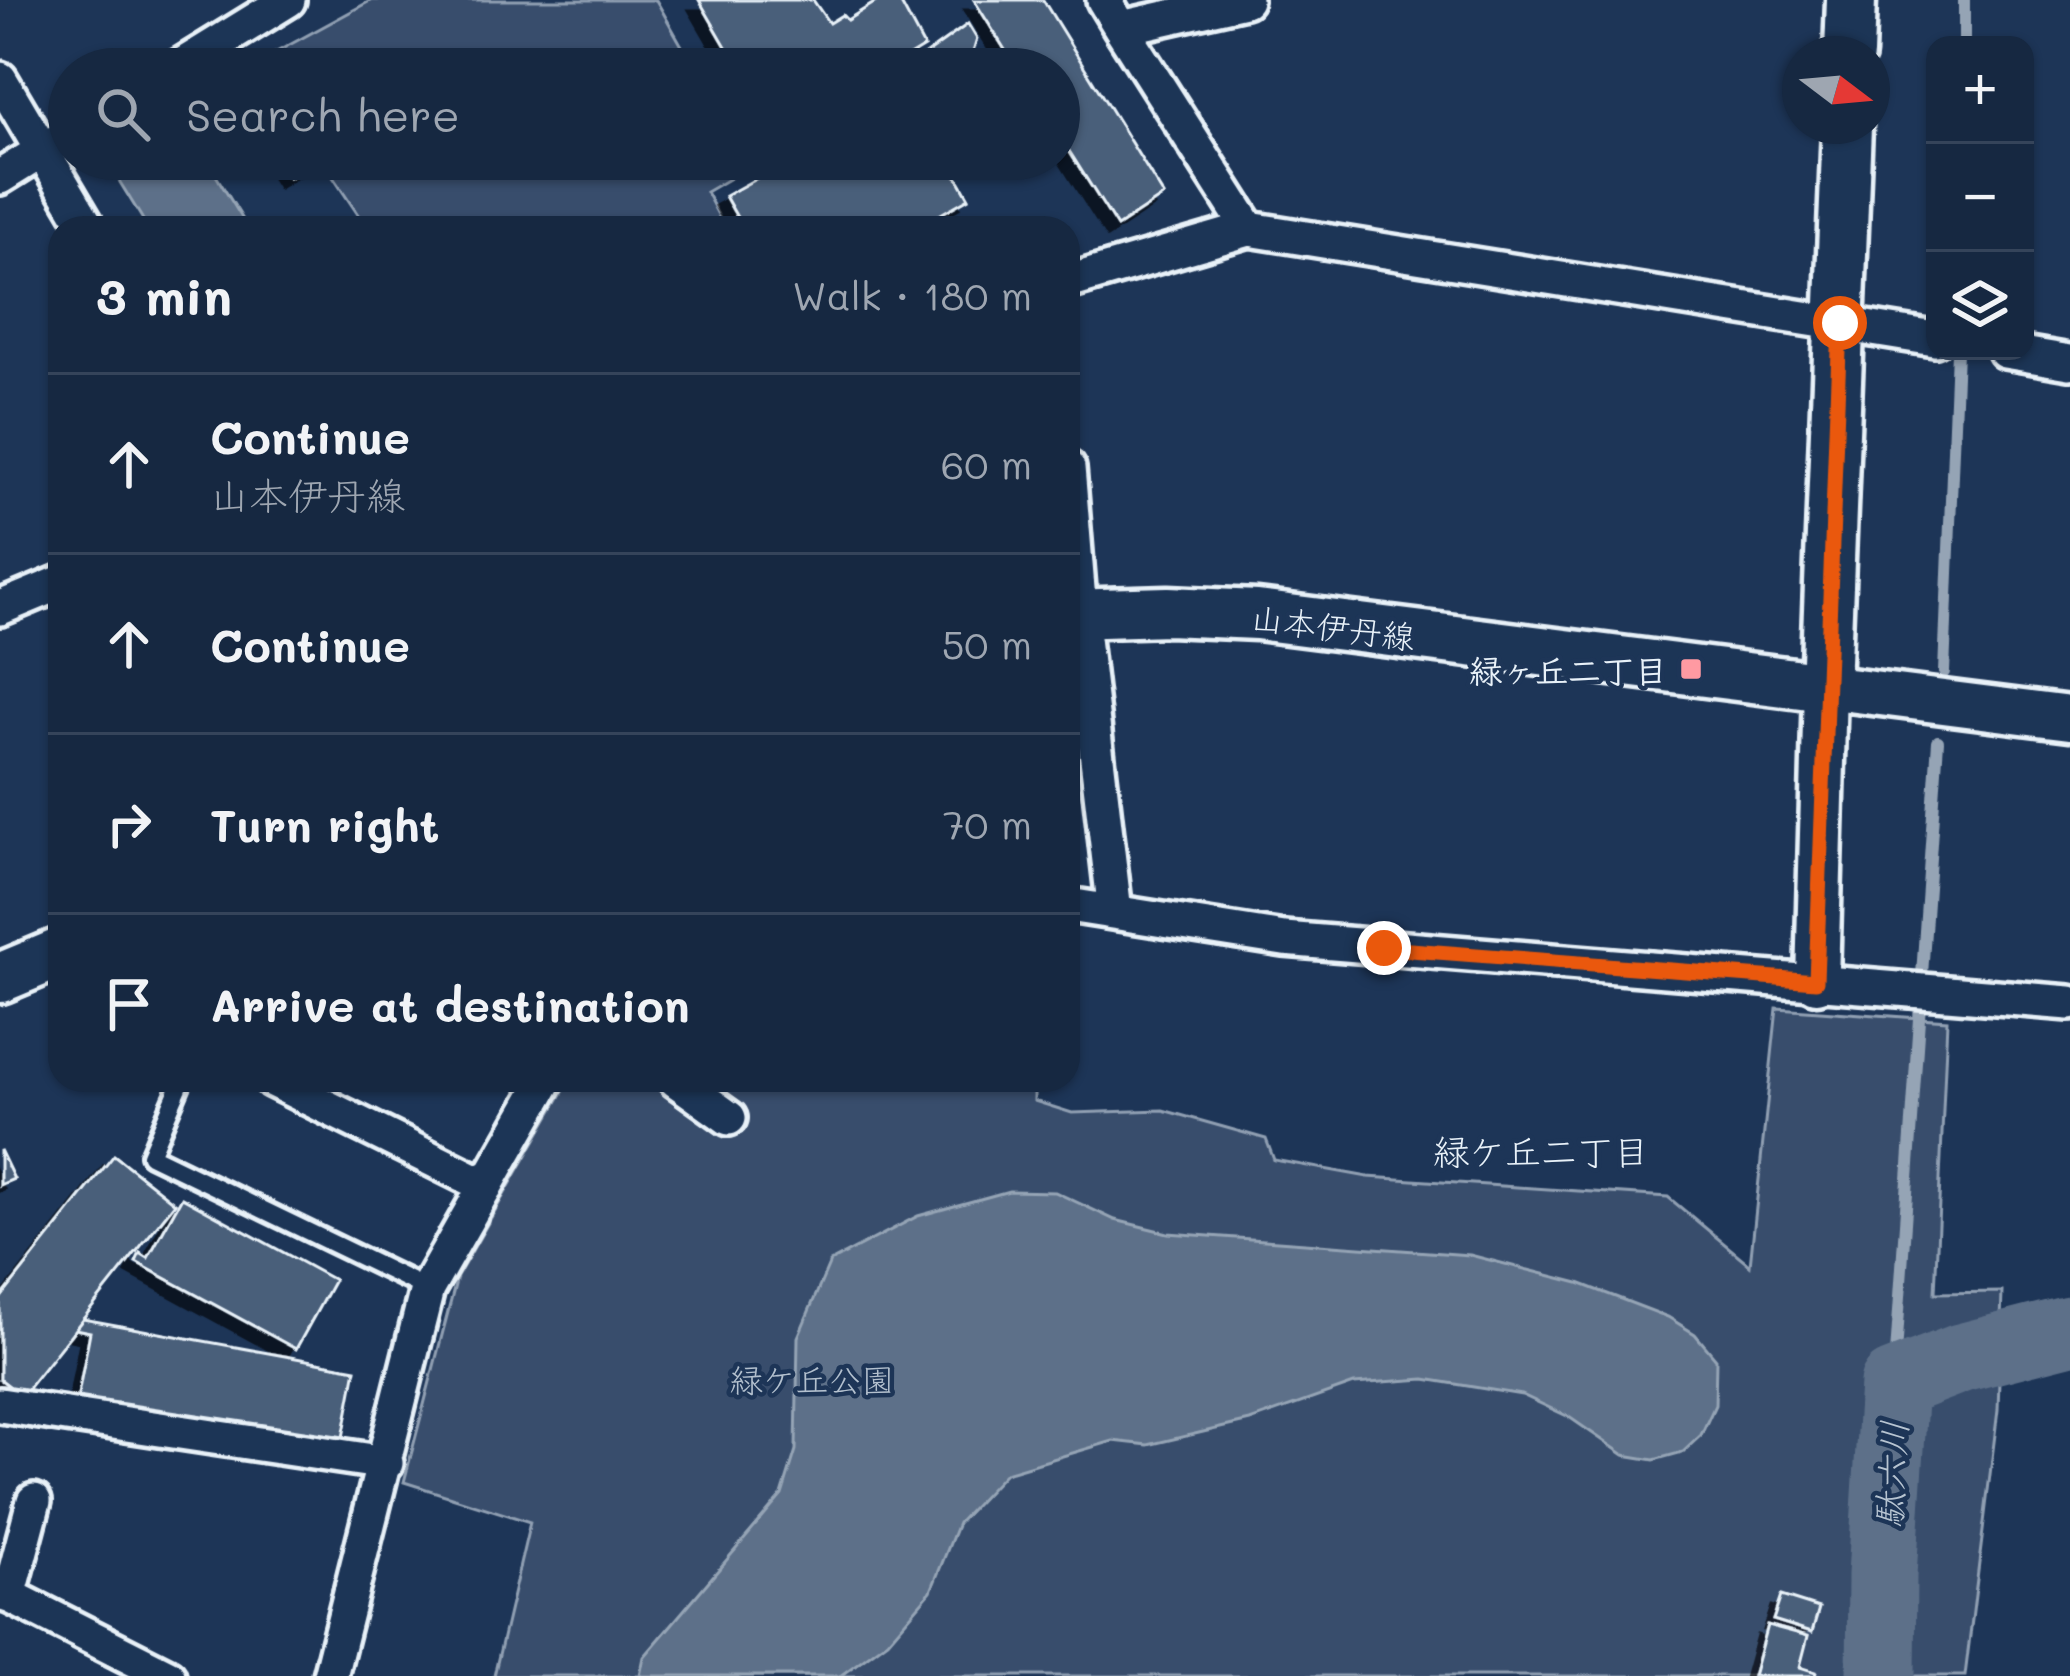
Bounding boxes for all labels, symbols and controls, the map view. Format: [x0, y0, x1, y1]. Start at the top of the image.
north arrow [1782, 36, 1890, 144]
map controls [1926, 36, 2034, 360]
button: + [1926, 36, 2034, 144]
search box [48, 48, 1080, 180]
icon: search [90, 81, 156, 147]
text: Search here [186, 85, 460, 143]
button: − [1926, 144, 2034, 252]
button: layers [1926, 252, 2034, 360]
text: 3 min [96, 261, 232, 328]
text: Walk · 180 m [792, 269, 1032, 320]
route start [1813, 296, 1867, 350]
text: Continue [210, 407, 410, 465]
icon: ahead [96, 431, 162, 497]
text: 60 m [941, 438, 1032, 489]
text: 山本伊丹線 [210, 469, 405, 520]
street label: 山本伊丹線 [1248, 595, 1418, 657]
icon: ahead [96, 611, 162, 677]
text: Continue [210, 615, 410, 673]
text: 50 m [942, 618, 1032, 669]
place label: 緑ヶ丘二丁目 [1469, 648, 1667, 691]
marker: 緑ヶ丘二丁目 [1678, 656, 1704, 682]
icon: right [96, 791, 162, 857]
text: Turn right [210, 795, 439, 853]
text: 70 m [943, 798, 1032, 849]
route end [1357, 921, 1411, 975]
icon: arrive [96, 971, 162, 1037]
text: Arrive at destination [210, 975, 690, 1033]
district label: 緑ケ丘二丁目 [1433, 1127, 1649, 1174]
park label: 緑ケ丘公園 [730, 1357, 895, 1400]
water label: 駄六川 [1864, 1419, 1916, 1529]

